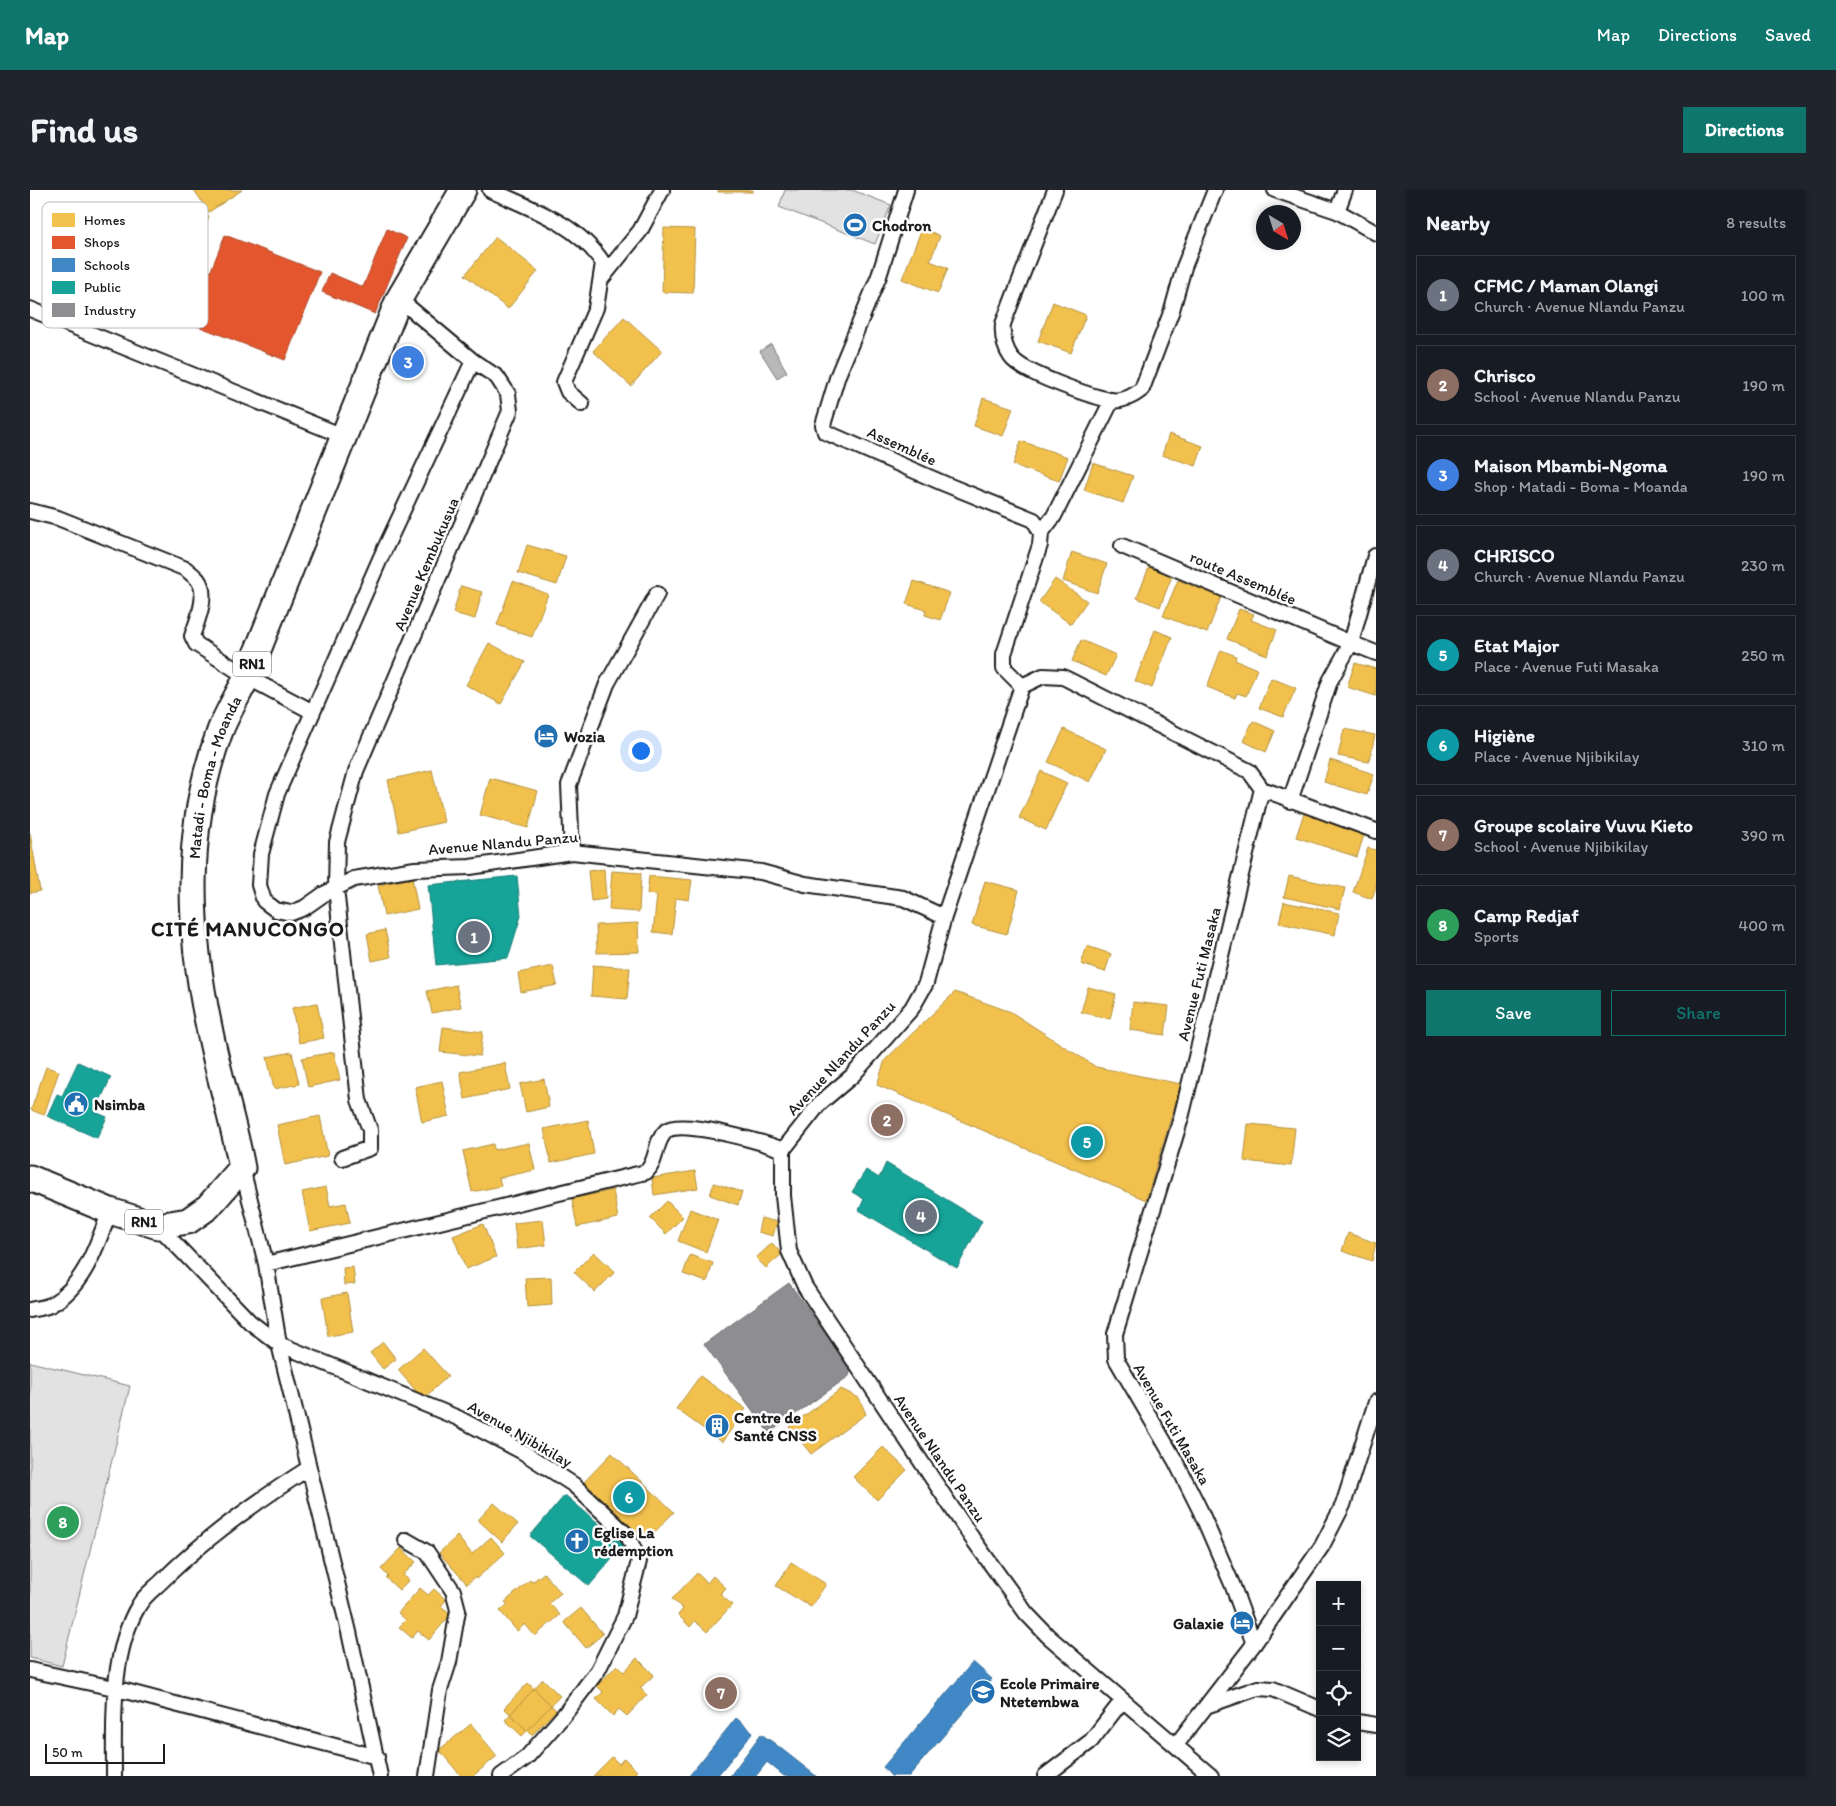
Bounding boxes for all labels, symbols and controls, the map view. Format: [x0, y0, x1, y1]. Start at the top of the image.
text: Map [25, 21, 69, 50]
text: Map [1597, 24, 1630, 46]
text: Directions [1658, 24, 1737, 46]
text: Saved [1765, 24, 1811, 46]
button: Directions [1683, 107, 1806, 153]
text: Find us [30, 109, 138, 151]
legend [42, 202, 208, 328]
north arrow [1256, 205, 1301, 250]
text: Nearby [1426, 210, 1490, 235]
text: Homes [84, 212, 126, 229]
sports icon: Chodron [842, 212, 868, 238]
text: 8 results [1726, 213, 1786, 232]
place label: Chodron [872, 216, 932, 235]
text: Shops [84, 234, 120, 251]
text: Schools [84, 257, 130, 274]
text: CFMC / Maman Olangi [1474, 274, 1658, 297]
text: Public [84, 279, 122, 296]
text: 1 [1439, 286, 1447, 305]
text: 100 m [1741, 286, 1785, 305]
text: Church · Avenue Nlandu Panzu [1474, 297, 1685, 316]
text: Industry [84, 302, 136, 319]
pin: 3 [392, 343, 424, 381]
text: Chrisco [1474, 364, 1536, 387]
text: 2 [1439, 376, 1447, 395]
text: 190 m [1742, 376, 1785, 395]
text: School · Avenue Nlandu Panzu [1474, 387, 1681, 406]
street label: Assemblée [864, 422, 940, 470]
text: Maison Mbambi-Ngoma [1474, 454, 1667, 477]
text: 3 [1439, 466, 1447, 485]
text: 190 m [1742, 466, 1785, 485]
text: Shop · Matadi - Boma - Moanda [1474, 477, 1688, 496]
street label: Avenue Kembukusua [389, 494, 463, 633]
text: CHRISCO [1474, 544, 1555, 567]
street label: route Assemblée [1187, 547, 1299, 609]
text: 4 [1438, 556, 1448, 575]
text: 230 m [1741, 556, 1785, 575]
text: Church · Avenue Nlandu Panzu [1474, 567, 1685, 586]
text: Etat Major [1474, 634, 1559, 657]
text: 5 [1439, 646, 1447, 665]
text: 250 m [1741, 646, 1785, 665]
road number: RN1 [233, 652, 271, 676]
text: Place · Avenue Futi Masaka [1474, 657, 1659, 676]
street label: Matadi - Boma - Moanda [184, 692, 245, 860]
hotel icon: Wozia [533, 723, 559, 749]
text: Higiène [1474, 724, 1535, 747]
place label: Wozia [564, 727, 606, 746]
text: 6 [1439, 736, 1447, 755]
text: 310 m [1742, 736, 1785, 755]
your location [628, 738, 654, 764]
text: Place · Avenue Njibikilay [1474, 747, 1639, 766]
text: Groupe scolaire Vuvu Kieto [1474, 814, 1693, 837]
text: 7 [1439, 826, 1447, 845]
text: 390 m [1741, 826, 1785, 845]
street label: Avenue Nlandu Panzu [427, 827, 579, 859]
text: School · Avenue Njibikilay [1474, 837, 1648, 856]
text: Camp Redjaf [1474, 904, 1579, 927]
street label: Avenue Futi Masaka [1173, 905, 1225, 1043]
district label: CITÉ MANUCONGO [151, 916, 345, 941]
text: 8 [1439, 916, 1447, 935]
text: 400 m [1739, 916, 1785, 935]
pin: 1 [458, 918, 490, 956]
text: Sports [1474, 927, 1519, 946]
button: Save [1426, 990, 1601, 1036]
button: Share [1611, 990, 1786, 1036]
street label: Avenue Nlandu Panzu [783, 997, 899, 1119]
public building icon: Nsimba [63, 1091, 89, 1117]
place label: Nsimba [94, 1095, 145, 1114]
pin: 2 [871, 1101, 903, 1139]
pin: 5 [1071, 1123, 1103, 1161]
pin: 4 [905, 1197, 937, 1235]
road number: RN1 [125, 1210, 163, 1234]
street label: Avenue Futi Masaka [1130, 1360, 1215, 1488]
street label: Avenue Nlandu Panzu [890, 1390, 990, 1526]
street label: Avenue Njibikilay [464, 1396, 576, 1472]
place label: Centre de Santé CNSS [734, 1408, 817, 1445]
building icon: Centre de Santé CNSS [704, 1413, 730, 1439]
pin: 6 [613, 1478, 645, 1516]
pin: 8 [47, 1503, 79, 1541]
place label: Eglise La rédemption [594, 1523, 674, 1561]
church icon: Eglise La rédemption [564, 1528, 590, 1554]
map controls [1316, 1581, 1361, 1761]
button: + [1316, 1581, 1361, 1626]
hotel icon: Galaxie [1229, 1610, 1255, 1636]
place label: Galaxie [1173, 1614, 1224, 1633]
button: − [1316, 1626, 1361, 1671]
button: locate [1316, 1671, 1361, 1716]
pin: 7 [705, 1674, 737, 1712]
place label: Ecole Primaire Ntetembwa [1000, 1674, 1100, 1711]
school or university icon: Ecole Primaire Ntetembwa [970, 1679, 996, 1705]
button: layers [1316, 1716, 1361, 1761]
scale bar [45, 1741, 165, 1764]
text: 50 m [52, 1744, 83, 1761]

